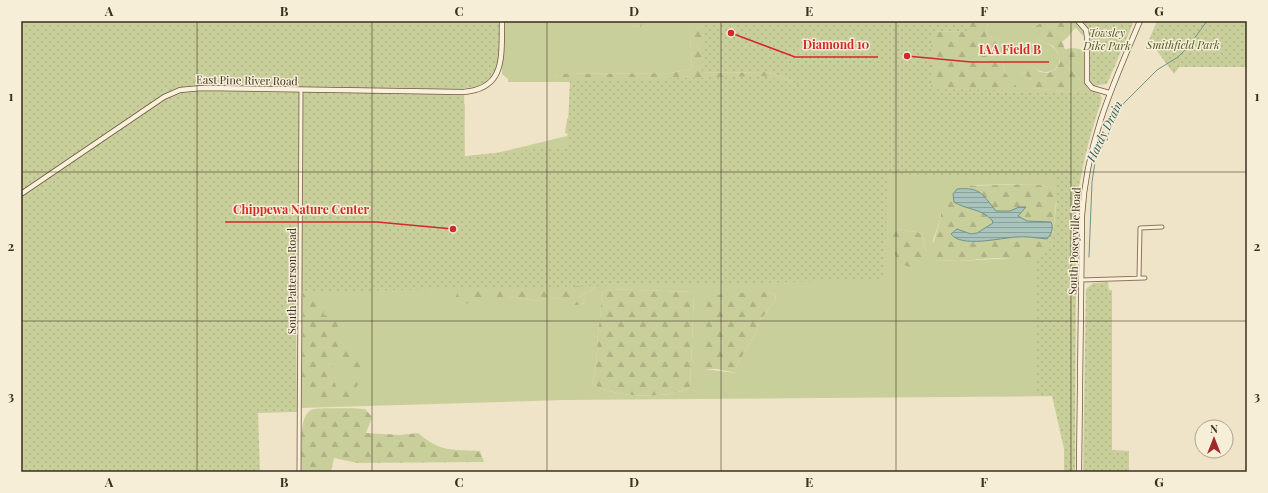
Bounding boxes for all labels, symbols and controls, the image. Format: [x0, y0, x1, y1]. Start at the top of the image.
text: A [104, 2, 114, 19]
text: B [280, 2, 289, 19]
text: C [454, 2, 464, 19]
text: D [629, 2, 639, 19]
text: E [805, 2, 813, 19]
text: F [980, 2, 988, 19]
text: G [1154, 2, 1164, 19]
park label: Towsley Dike Park [1082, 25, 1131, 53]
callout: Diamond 10 [795, 33, 878, 57]
text: Diamond 10 [803, 36, 870, 52]
park label: Smithfield Park [1145, 37, 1220, 52]
callout: IAA Field B [971, 38, 1049, 62]
text: IAA Field B [979, 41, 1041, 57]
street label: East Pine River Road [196, 72, 299, 88]
text: 1 [9, 87, 14, 104]
text: 1 [1255, 87, 1260, 104]
water label: Hardy Drain [1082, 98, 1126, 165]
street label: South Poseyville Road [1065, 186, 1083, 295]
callout: Chippewa Nature Center [225, 198, 377, 222]
text: Chippewa Nature Center [233, 201, 369, 217]
street label: South Patterson Road [284, 227, 299, 334]
text: 2 [8, 237, 15, 254]
text: 2 [1254, 237, 1261, 254]
text: 3 [8, 387, 14, 404]
text: 3 [1254, 387, 1260, 404]
north arrow [1194, 419, 1234, 459]
text: N [1210, 421, 1218, 436]
text: A [104, 473, 114, 490]
text: B [280, 473, 289, 490]
text: C [454, 473, 464, 490]
text: D [629, 473, 639, 490]
text: E [805, 473, 813, 490]
text: F [980, 473, 988, 490]
text: G [1154, 473, 1164, 490]

